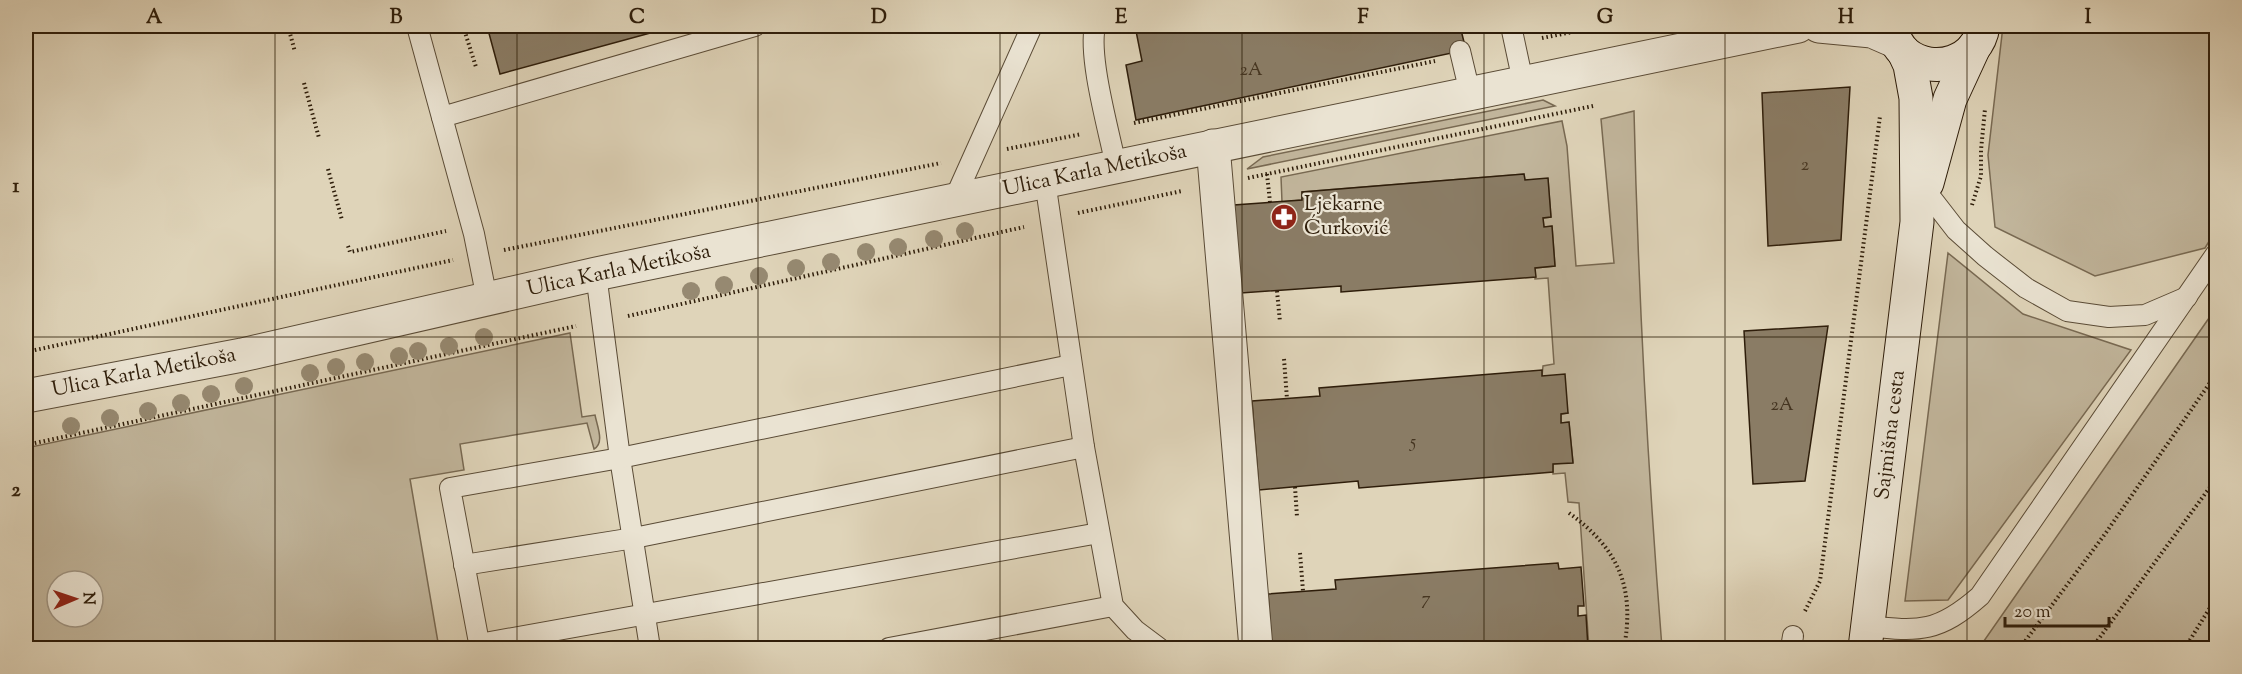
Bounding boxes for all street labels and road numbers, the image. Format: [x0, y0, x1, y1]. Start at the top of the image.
street label: Ulica Karla Metikoša [1000, 137, 1190, 205]
street label: Ulica Karla Metikoša [524, 237, 714, 305]
street label: Ulica Karla Metikoša [49, 340, 239, 406]
street label: Sajmišna cesta [1868, 368, 1914, 502]

